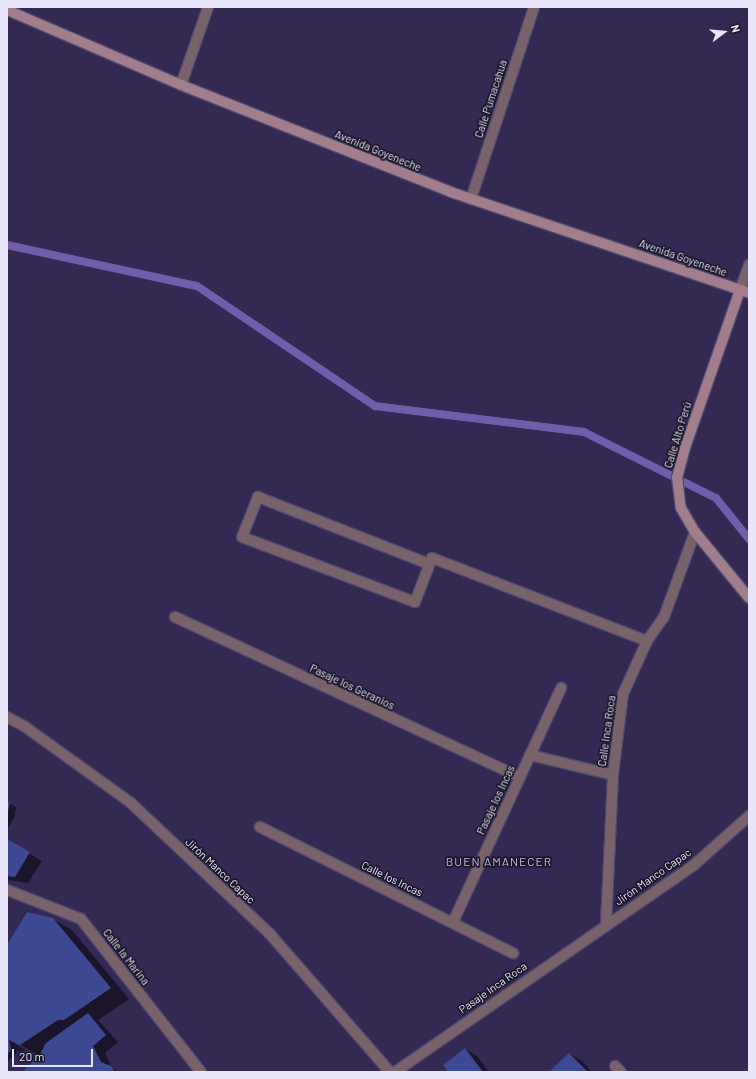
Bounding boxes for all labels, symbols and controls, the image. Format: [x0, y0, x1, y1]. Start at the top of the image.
north arrow [704, 12, 744, 52]
text: N [729, 23, 743, 34]
street label: Calle Pumacahua [472, 58, 510, 140]
street label: Avenida Goyeneche [333, 128, 423, 174]
street label: Avenida Goyeneche [637, 237, 729, 279]
street label: Calle Alto Perú [662, 400, 694, 470]
street label: Pasaje los Geranios [308, 662, 396, 712]
street label: Calle Inca Roca [595, 695, 619, 767]
street label: Pasaje los Incas [474, 763, 518, 837]
street label: Jirón Manco Capac [183, 835, 257, 907]
street label: Jirón Manco Capac [612, 846, 694, 908]
district label: BUEN AMANECER [446, 855, 552, 869]
street label: Calle los Incas [359, 858, 425, 900]
street label: Calle la Marina [100, 926, 152, 988]
street label: Pasaje Inca Roca [456, 960, 530, 1016]
scale bar [14, 1041, 95, 1067]
text: 20 m [19, 1049, 45, 1063]

